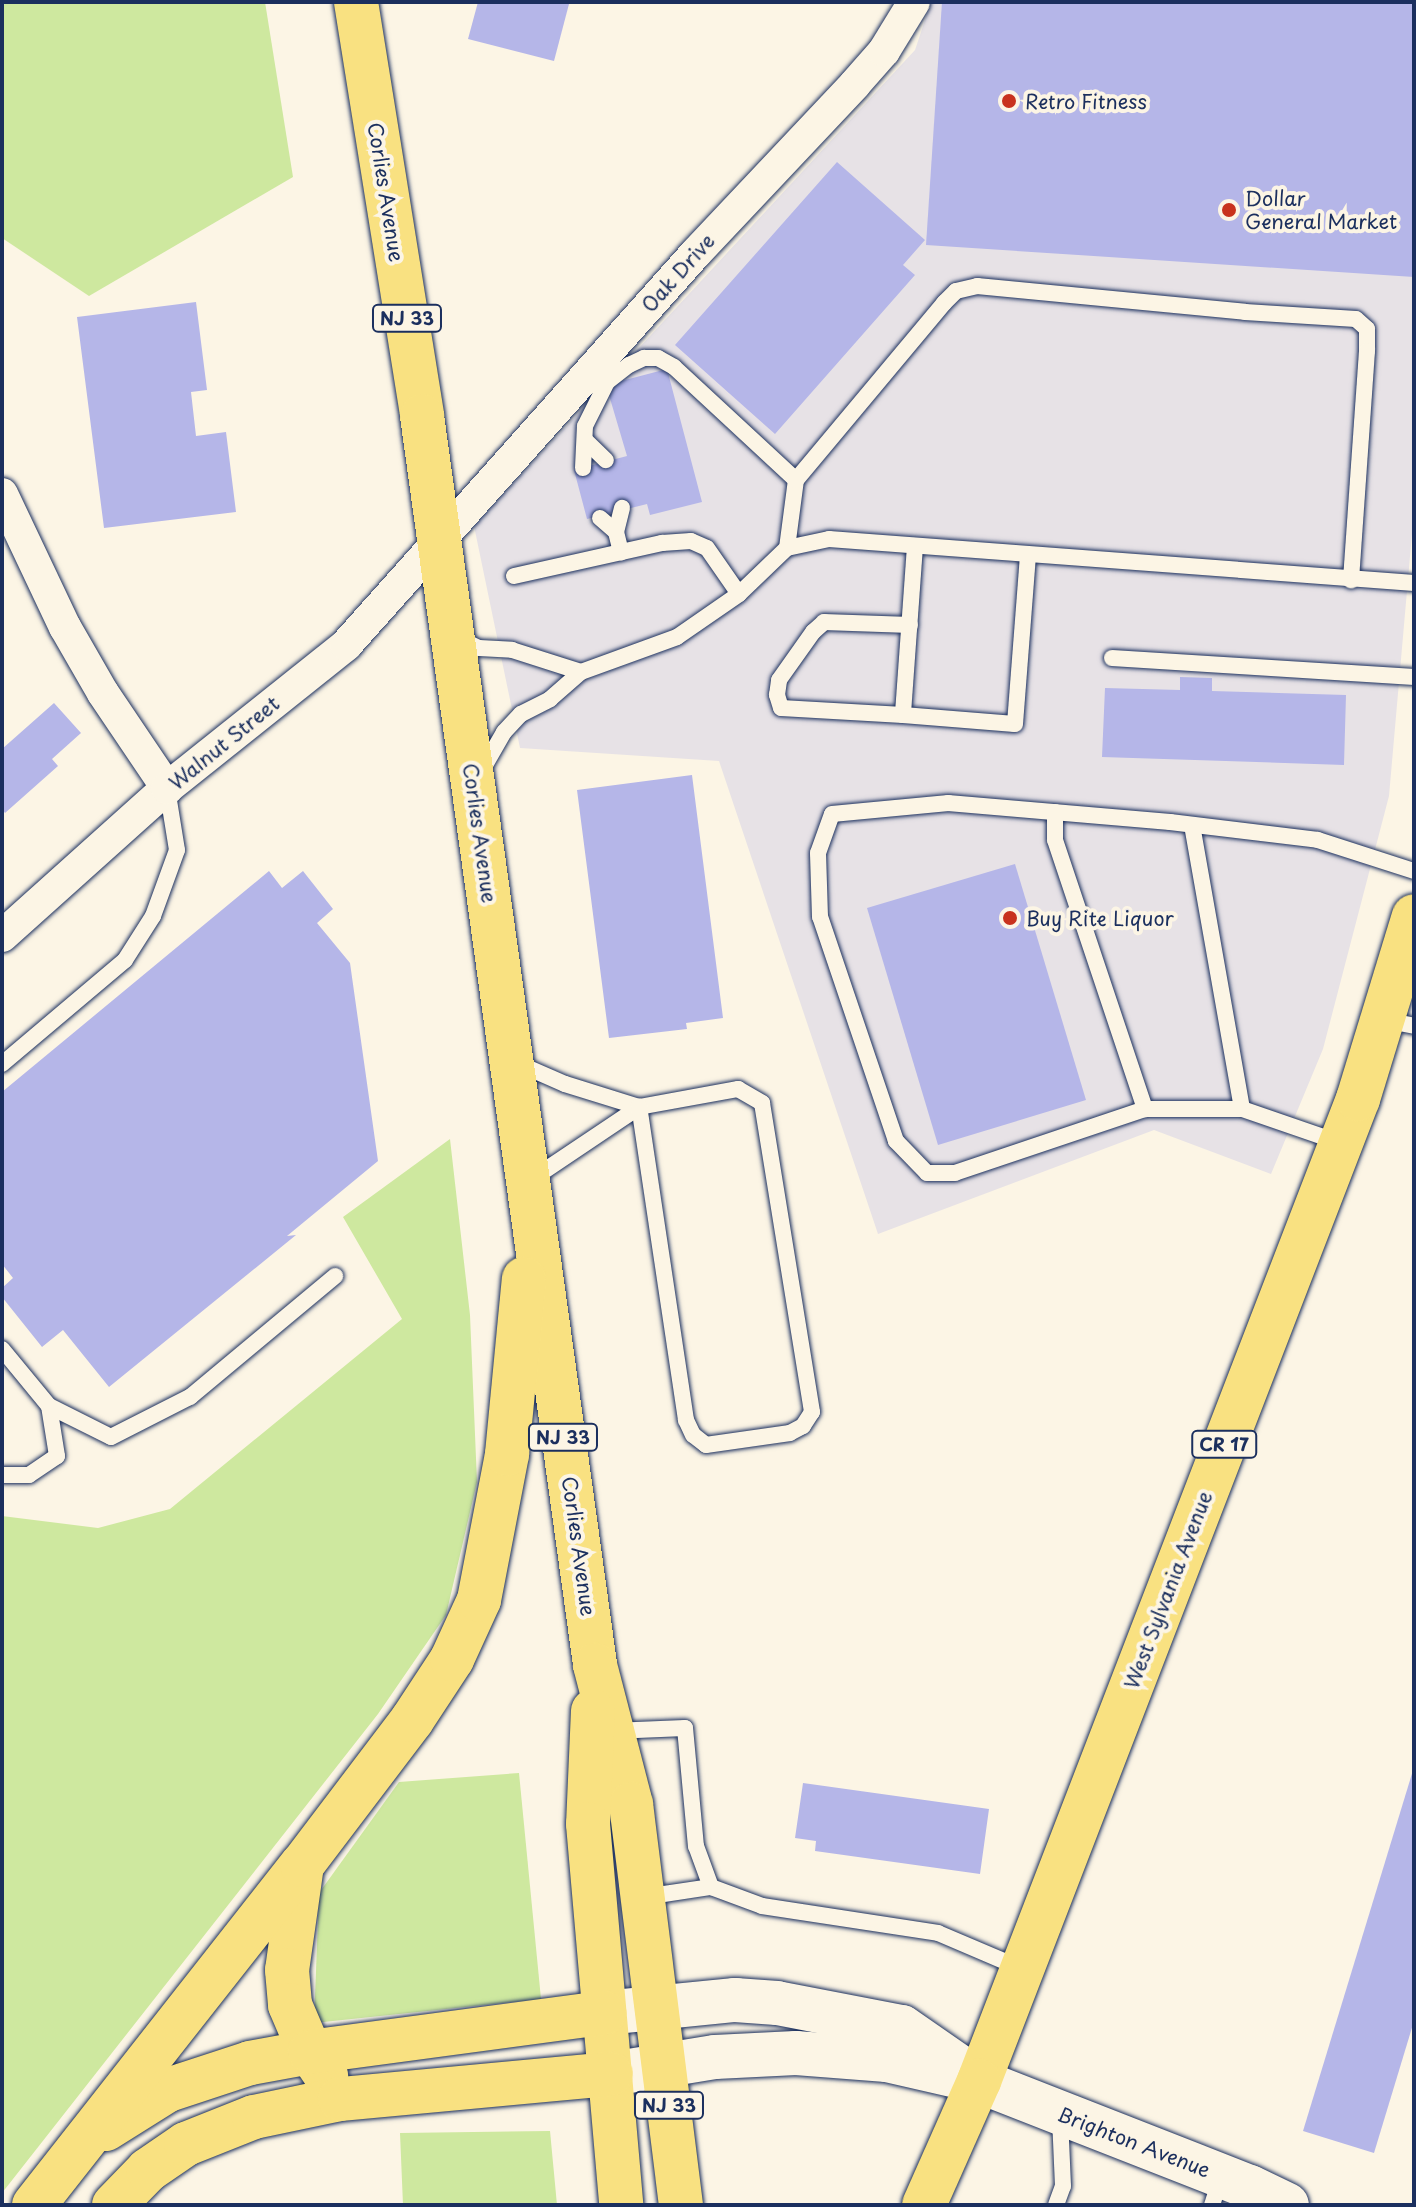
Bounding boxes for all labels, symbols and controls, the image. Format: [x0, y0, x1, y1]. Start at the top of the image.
place label: Retro Fitness [1025, 89, 1148, 113]
marker: Retro Fitness [1000, 92, 1018, 110]
street label: Corlies Avenue [363, 121, 409, 263]
place label: Dollar General Market [1245, 186, 1398, 233]
marker: Dollar General Market [1220, 201, 1238, 219]
street label: Oak Drive [636, 228, 720, 318]
road number: NJ 33 [371, 304, 443, 332]
street label: Walnut Street [164, 691, 284, 795]
street label: Corlies Avenue [458, 762, 502, 904]
place label: Buy Rite Liquor [1026, 906, 1173, 930]
marker: Buy Rite Liquor [1001, 909, 1019, 927]
road number: NJ 33 [527, 1423, 599, 1451]
road number: CR 17 [1190, 1430, 1258, 1458]
street label: Corlies Avenue [557, 1475, 601, 1617]
street label: West Sylvania Avenue [1119, 1488, 1217, 1692]
road number: NJ 33 [633, 2091, 705, 2119]
street label: Brighton Avenue [1055, 2102, 1213, 2182]

